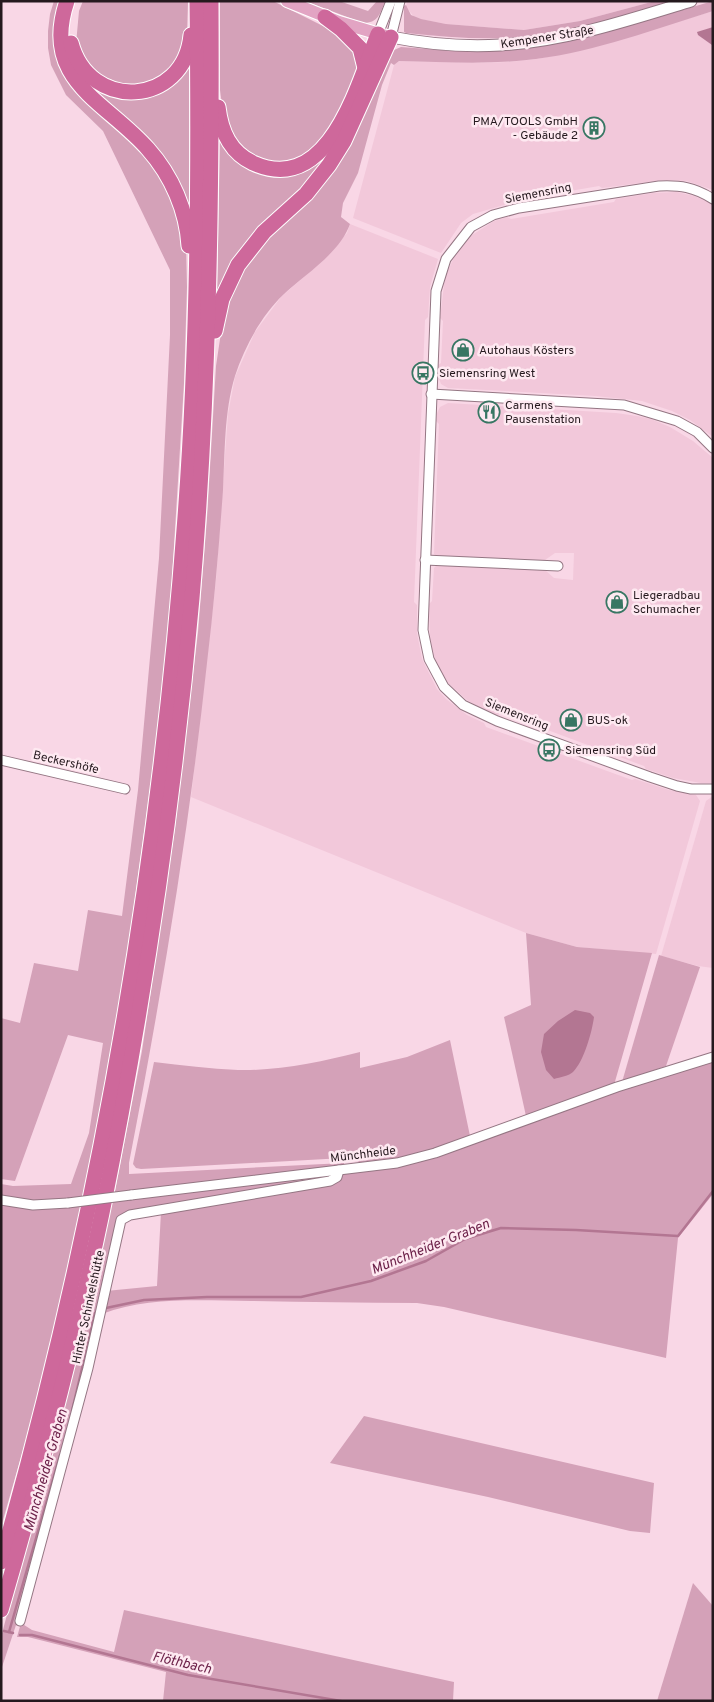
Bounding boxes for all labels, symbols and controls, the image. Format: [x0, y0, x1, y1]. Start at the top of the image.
street label: Kempener Straße [499, 23, 595, 53]
place label: PMA/TOOLS GmbH - Gebäude 2 [473, 114, 578, 144]
building icon: PMA/TOOLS GmbH - Gebäude 2 [582, 116, 606, 140]
street label: Siemensring [504, 180, 573, 208]
shop icon: Autohaus Kösters [451, 338, 475, 362]
place label: Autohaus Kösters [479, 343, 574, 359]
bus stop icon: Siemensring West [411, 361, 435, 385]
place label: Siemensring West [439, 366, 535, 382]
place label: Carmens Pausenstation [505, 398, 581, 428]
restaurant icon: Carmens Pausenstation [477, 400, 501, 424]
place label: Liegeradbau Schumacher [633, 588, 701, 618]
shop icon: Liegeradbau Schumacher [605, 590, 629, 614]
street label: Siemensring [482, 695, 551, 735]
shop icon: BUS-ok [559, 708, 583, 732]
place label: BUS-ok [587, 713, 628, 729]
bus stop icon: Siemensring Süd [537, 738, 561, 762]
place label: Siemensring Süd [565, 743, 656, 759]
street label: Beckershöfe [31, 748, 100, 778]
street label: Münchheide [330, 1143, 397, 1167]
water label: Münchheider Graben [369, 1216, 493, 1279]
street label: Hinter Schinkelshütte [69, 1249, 109, 1366]
water label: Münchheider Graben [21, 1407, 72, 1533]
water label: Flöthbach [151, 1648, 213, 1679]

